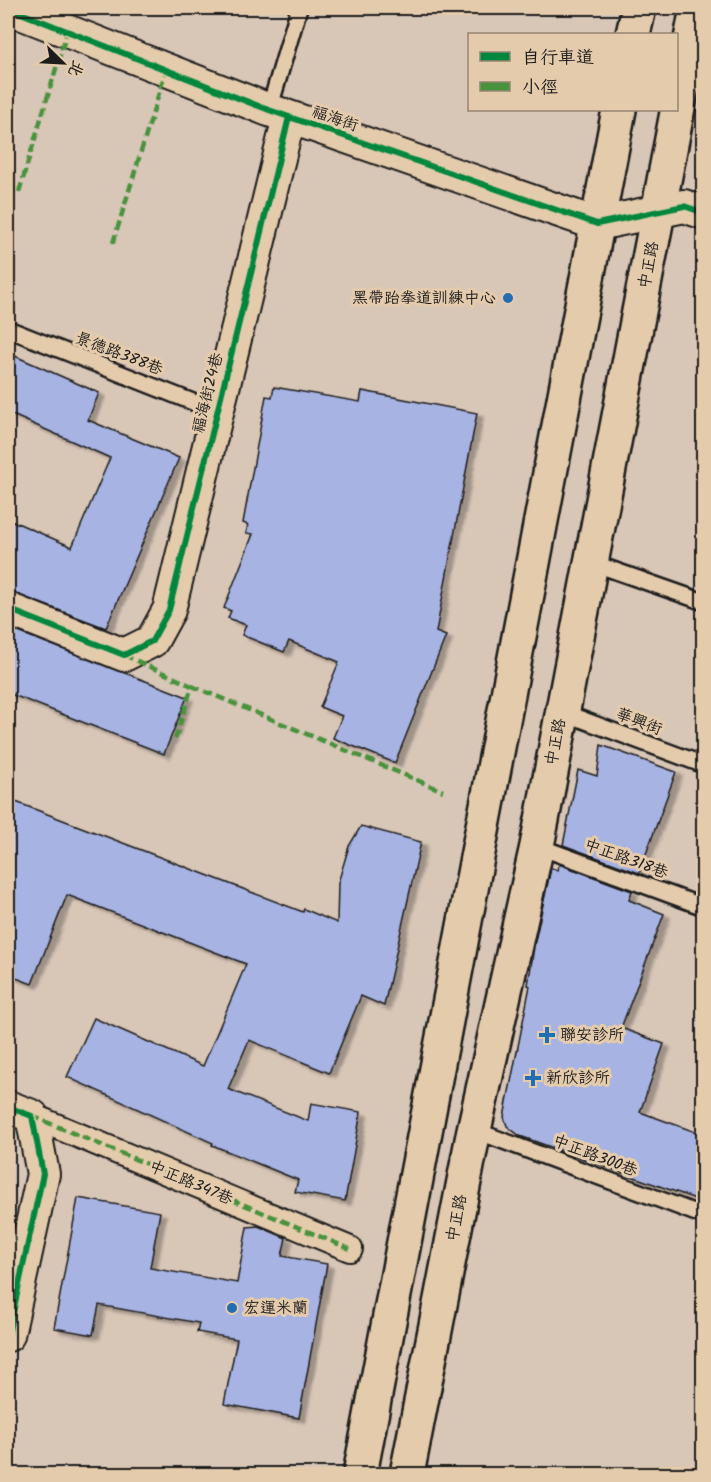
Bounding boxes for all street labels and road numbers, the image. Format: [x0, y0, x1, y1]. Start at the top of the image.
street label: 福海街 [308, 99, 362, 139]
street label: 中正路 [632, 239, 666, 291]
street label: 景德路388巷 [71, 326, 167, 382]
street label: 福海街24巷 [186, 350, 230, 436]
street label: 華興街 [612, 702, 666, 742]
street label: 中正路 [539, 716, 573, 768]
street label: 中正路318巷 [580, 832, 672, 886]
street label: 中正路300巷 [549, 1128, 641, 1184]
street label: 中正路347巷 [145, 1154, 237, 1212]
street label: 中正路 [440, 1192, 474, 1244]

